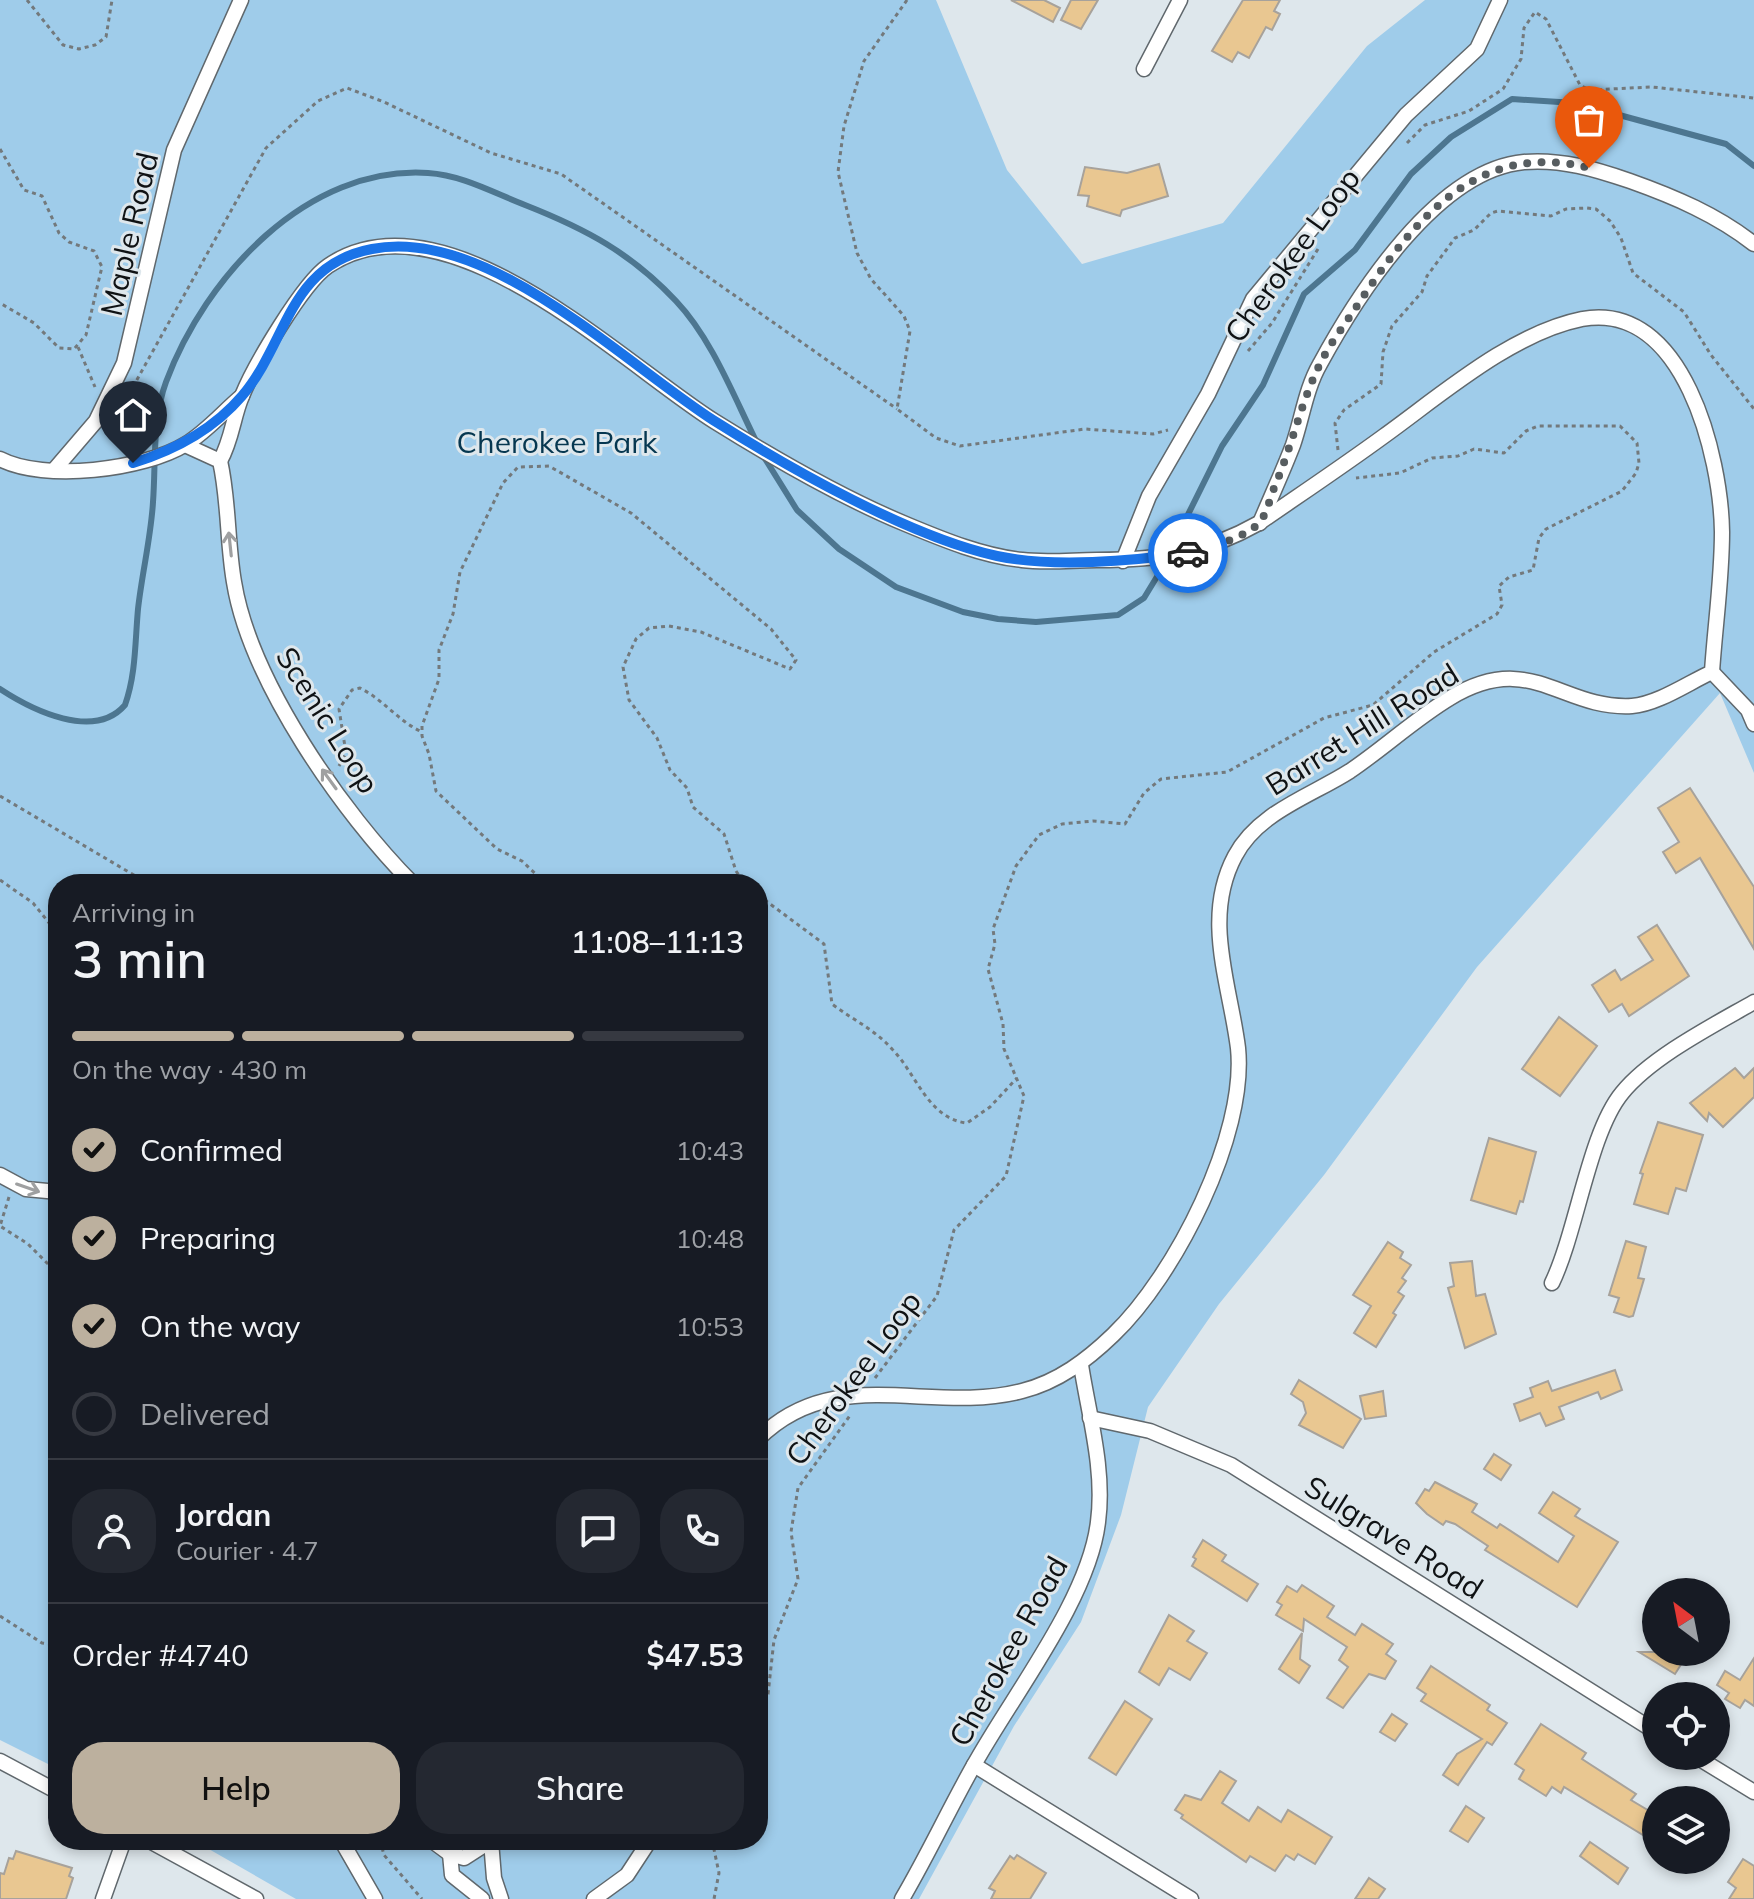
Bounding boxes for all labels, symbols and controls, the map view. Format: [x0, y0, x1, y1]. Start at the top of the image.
pin [1555, 86, 1623, 168]
icon: bag [1567, 98, 1611, 142]
street label: Maple Road [92, 149, 166, 319]
street label: Cherokee Loop [1216, 160, 1368, 350]
pin [99, 381, 167, 463]
icon: home [111, 393, 155, 437]
park label: Cherokee Park [457, 423, 658, 461]
courier [1148, 513, 1228, 593]
one-way arrow [222, 531, 237, 558]
icon: car [1166, 531, 1210, 575]
street label: Scenic Loop [268, 640, 388, 800]
street label: Barret Hill Road [1258, 654, 1466, 804]
one-way arrow [321, 769, 338, 791]
text: Arriving in [72, 896, 195, 929]
text: 11:08–11:13 [571, 923, 744, 961]
text: 3 min [72, 926, 207, 991]
text: On the way · 430 m [72, 1053, 307, 1086]
icon: check [72, 1128, 116, 1172]
text: Confirmed [140, 1131, 283, 1169]
text: 10:43 [676, 1134, 744, 1167]
one-way arrow [15, 1181, 40, 1196]
icon: check [72, 1216, 116, 1260]
text: Preparing [140, 1219, 276, 1257]
text: 10:48 [676, 1222, 744, 1255]
street label: Cherokee Loop [777, 1283, 929, 1473]
icon: check [72, 1304, 116, 1348]
text: On the way [140, 1307, 300, 1345]
text: 10:53 [676, 1310, 744, 1343]
text: Delivered [140, 1395, 270, 1433]
street label: Sulgrave Road [1298, 1467, 1490, 1607]
button: person [72, 1489, 156, 1573]
button: chat [556, 1489, 640, 1573]
button: phone [660, 1489, 744, 1573]
text: Jordan [176, 1496, 271, 1534]
text: Courier · 4.7 [176, 1534, 319, 1567]
street label: Cherokee Road [940, 1549, 1076, 1753]
north arrow [1642, 1578, 1730, 1666]
map controls [1642, 1578, 1730, 1874]
text: Order #4740 [72, 1636, 249, 1674]
text: $47.53 [647, 1636, 744, 1674]
button: locate [1642, 1682, 1730, 1770]
button: Help [72, 1742, 400, 1834]
button: Share [416, 1742, 744, 1834]
button: layers [1642, 1786, 1730, 1874]

